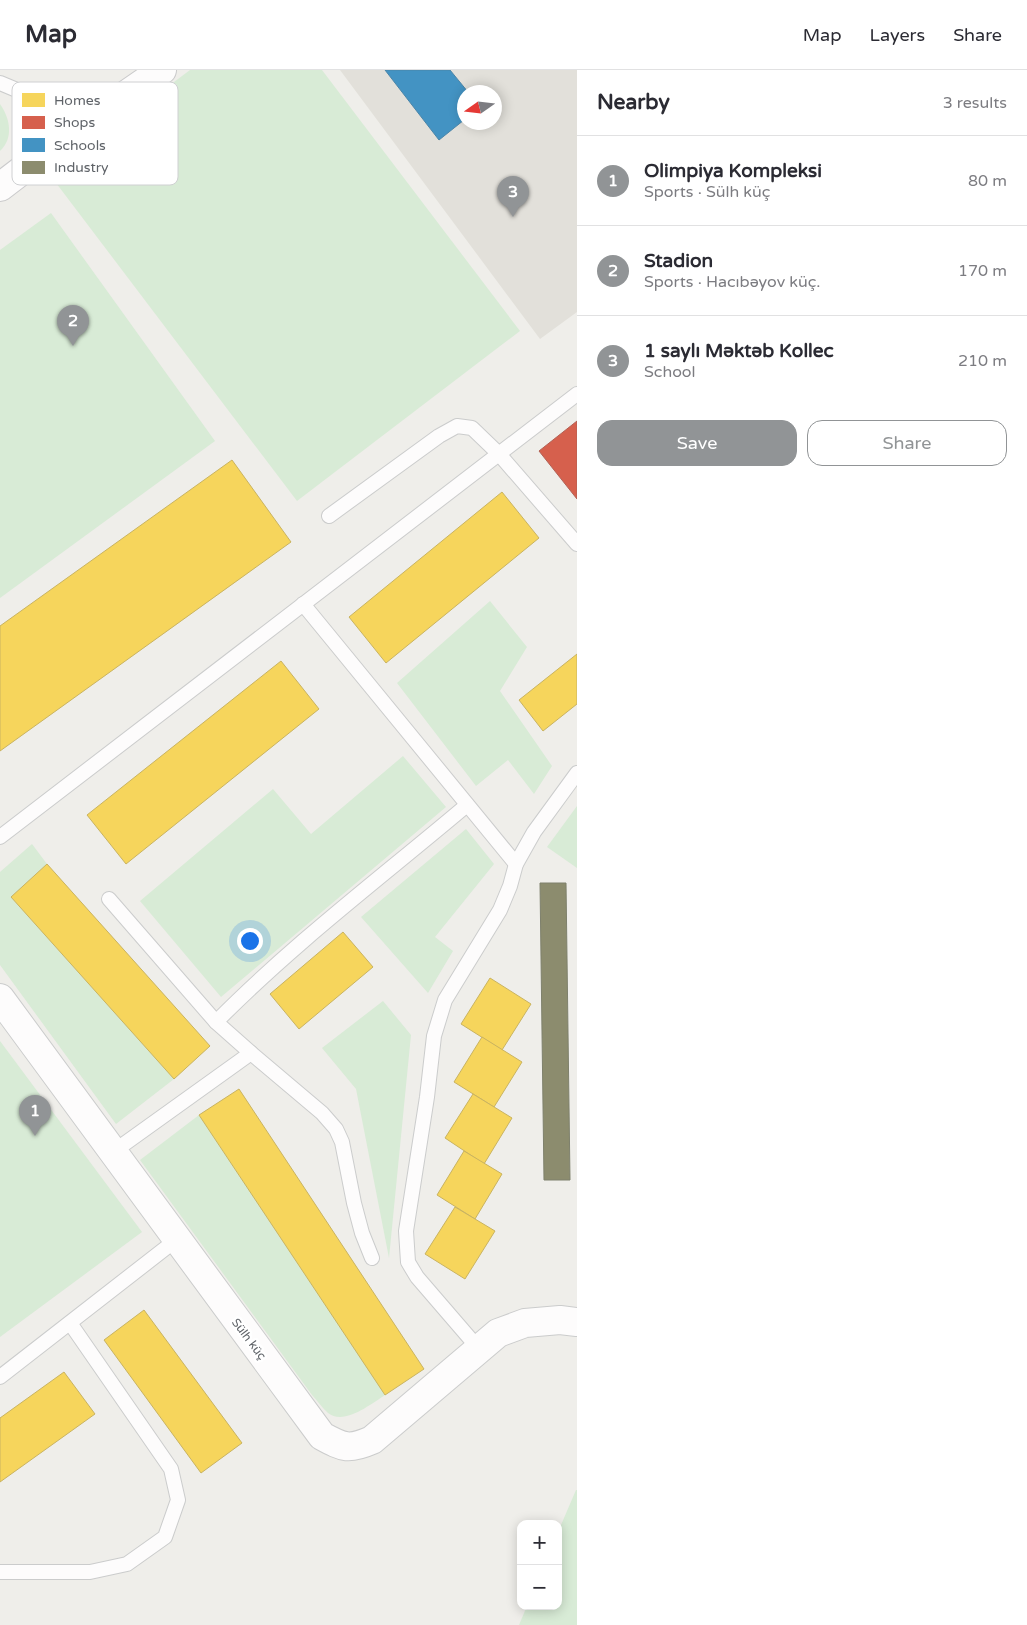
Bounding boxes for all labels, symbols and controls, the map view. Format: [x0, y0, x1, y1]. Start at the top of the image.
text: Map [25, 20, 77, 49]
text: Map [803, 24, 842, 46]
text: Layers [870, 24, 925, 46]
text: Share [953, 24, 1002, 46]
legend [12, 82, 178, 185]
north arrow [457, 85, 502, 130]
text: Nearby [597, 90, 670, 115]
text: Homes [54, 92, 101, 109]
text: 3 results [943, 93, 1007, 113]
text: Shops [54, 114, 95, 131]
text: Schools [54, 137, 106, 154]
text: Industry [54, 159, 109, 176]
text: Olimpiya Kompleksi [644, 160, 822, 182]
text: 1 [608, 171, 618, 191]
text: 80 m [968, 171, 1007, 191]
pin: 3 [497, 176, 529, 217]
text: Sports · Sülh küç [644, 182, 770, 202]
text: Stadion [644, 250, 713, 272]
text: 2 [608, 261, 618, 281]
text: 170 m [958, 261, 1007, 281]
text: Sports · Hacıbəyov küç. [644, 272, 820, 292]
pin: 2 [57, 305, 89, 346]
text: 1 saylı Məktəb Kollec [644, 340, 834, 362]
text: 3 [608, 351, 618, 371]
text: 210 m [958, 351, 1007, 371]
text: School [644, 362, 696, 382]
button: Save [597, 420, 797, 466]
button: Share [807, 420, 1007, 466]
your location [237, 928, 263, 954]
pin: 1 [19, 1095, 51, 1136]
street label: Sülh küç [229, 1316, 269, 1362]
map controls [517, 1520, 562, 1610]
button: + [517, 1520, 562, 1565]
button: − [517, 1565, 562, 1610]

